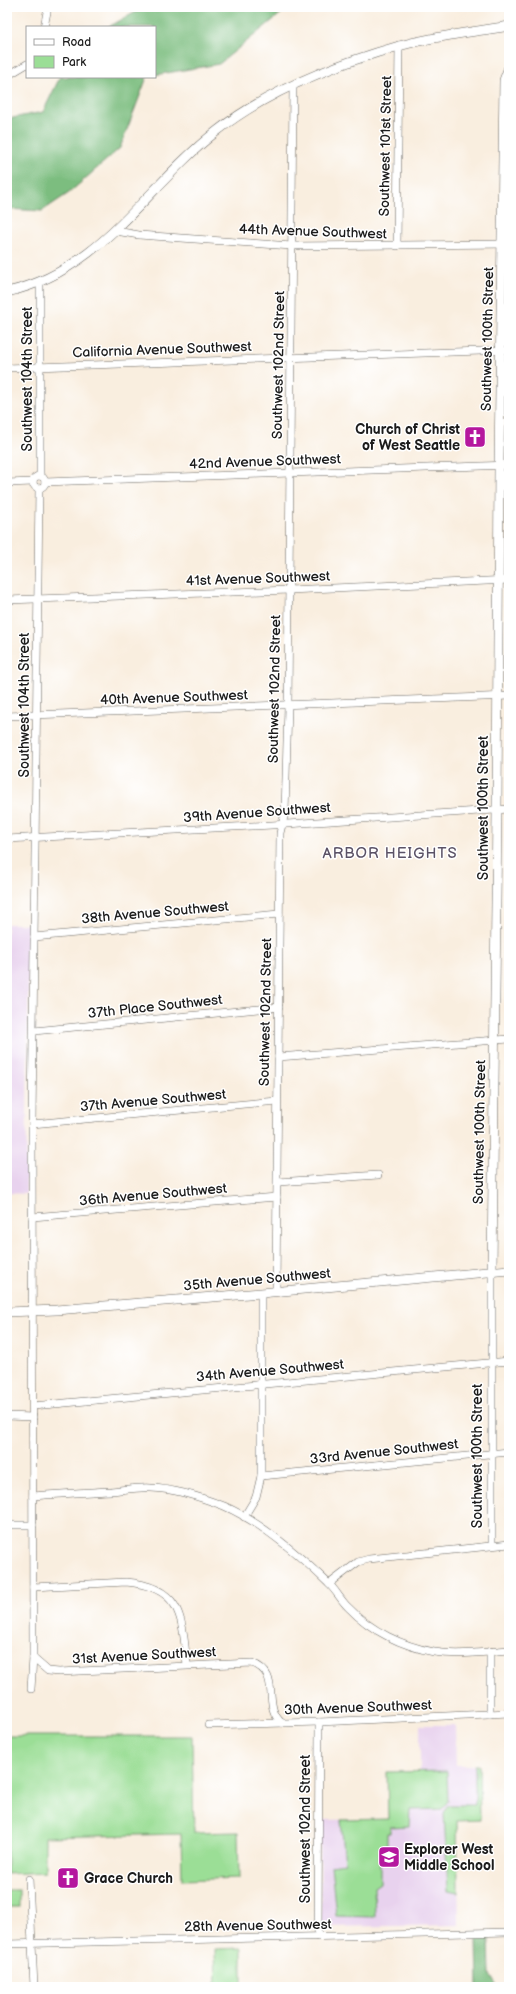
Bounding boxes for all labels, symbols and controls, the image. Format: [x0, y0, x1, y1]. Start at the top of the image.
legend [26, 26, 156, 78]
text: Road [62, 35, 91, 50]
text: Park [62, 55, 86, 70]
street label: Southwest 101st Street [376, 75, 395, 217]
street label: 44th Avenue Southwest [239, 220, 388, 243]
street label: Southwest 100th Street [478, 266, 497, 411]
street label: Southwest 102nd Street [269, 290, 288, 439]
street label: Southwest 104th Street [19, 306, 36, 451]
street label: California Avenue Southwest [72, 338, 253, 361]
place label: Church of Christ of West Seattle [355, 421, 460, 454]
church icon: Church of Christ of West Seattle [462, 424, 488, 450]
street label: 42nd Avenue Southwest [189, 450, 342, 473]
street label: 41st Avenue Southwest [186, 567, 331, 590]
street label: Southwest 102nd Street [265, 614, 284, 763]
street label: Southwest 104th Street [16, 632, 33, 777]
street label: 40th Avenue Southwest [100, 686, 249, 709]
street label: Southwest 100th Street [475, 735, 492, 880]
street label: 39th Avenue Southwest [183, 799, 332, 826]
district label: ARBOR HEIGHTS [322, 844, 458, 863]
street label: 38th Avenue Southwest [81, 898, 230, 927]
street label: Southwest 102nd Street [256, 937, 275, 1086]
street label: 37th Place Southwest [87, 991, 224, 1022]
street label: Southwest 100th Street [470, 1059, 489, 1204]
street label: 37th Avenue Southwest [79, 1086, 228, 1115]
street label: 36th Avenue Southwest [78, 1180, 228, 1209]
street label: 35th Avenue Southwest [183, 1265, 332, 1294]
street label: 34th Avenue Southwest [195, 1356, 345, 1385]
street label: Southwest 100th Street [469, 1383, 486, 1528]
street label: 33rd Avenue Southwest [309, 1435, 460, 1468]
street label: 31st Avenue Southwest [72, 1643, 217, 1668]
street label: 30th Avenue Southwest [284, 1696, 433, 1719]
street label: Southwest 102nd Street [297, 1754, 314, 1903]
place label: Explorer West Middle School [404, 1841, 494, 1874]
school or university icon: Explorer West Middle School [376, 1844, 402, 1870]
church icon: Grace Church [55, 1865, 81, 1891]
place label: Grace Church [84, 1870, 173, 1887]
street label: 28th Avenue Southwest [184, 1916, 333, 1935]

